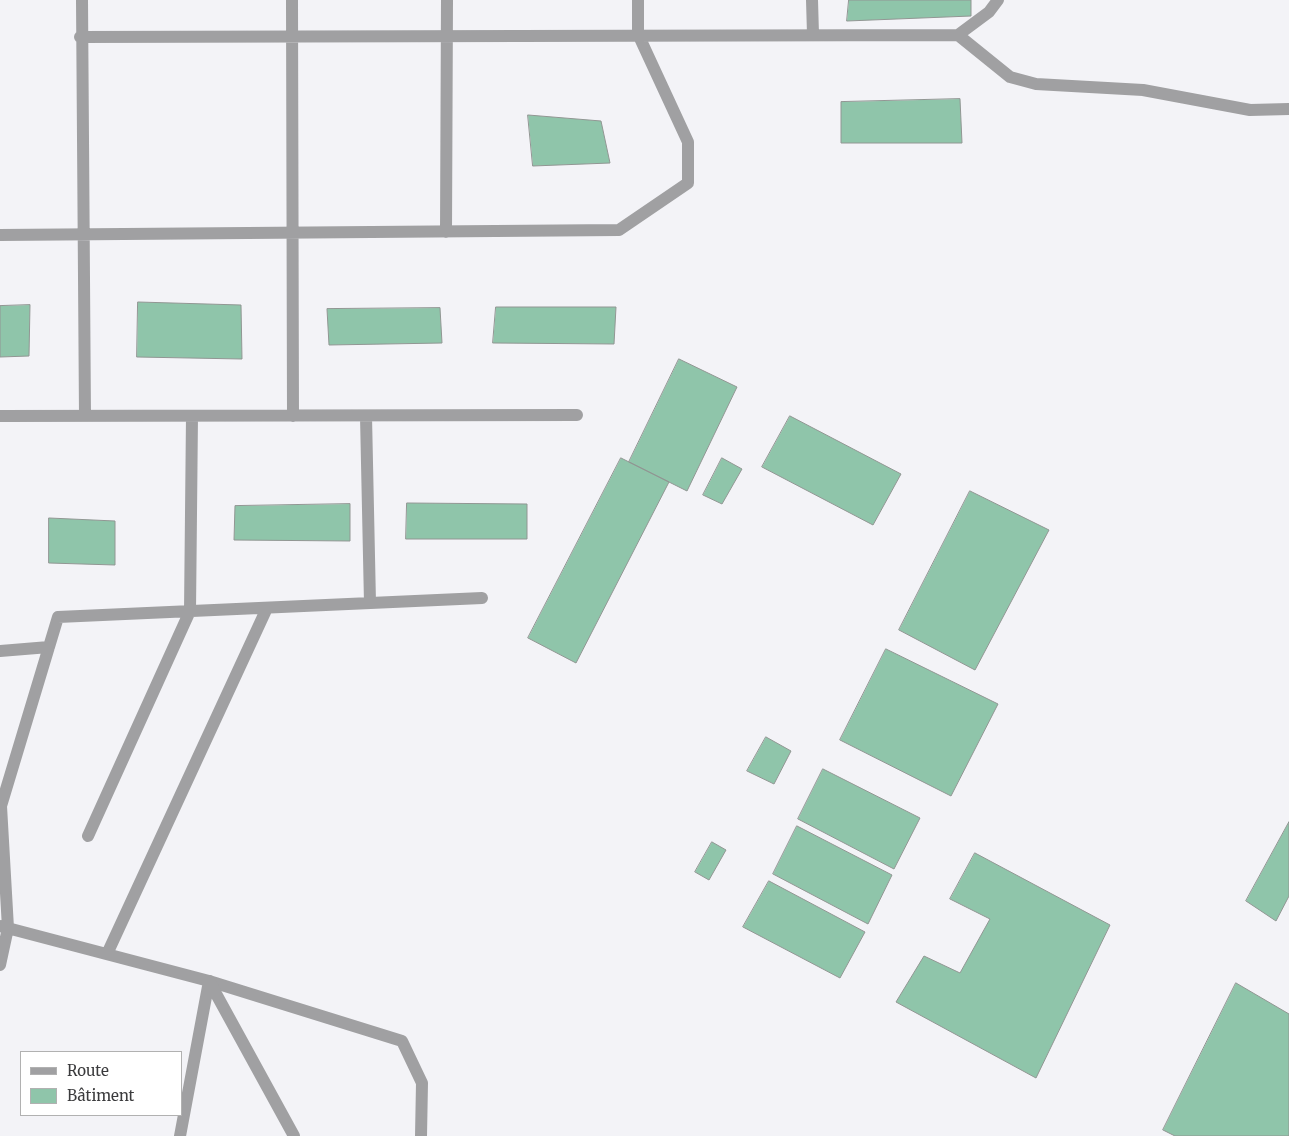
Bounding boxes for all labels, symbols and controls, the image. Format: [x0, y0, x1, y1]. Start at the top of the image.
legend [20, 1051, 182, 1116]
text: Route [67, 1061, 109, 1080]
text: Bâtiment [67, 1086, 134, 1105]

